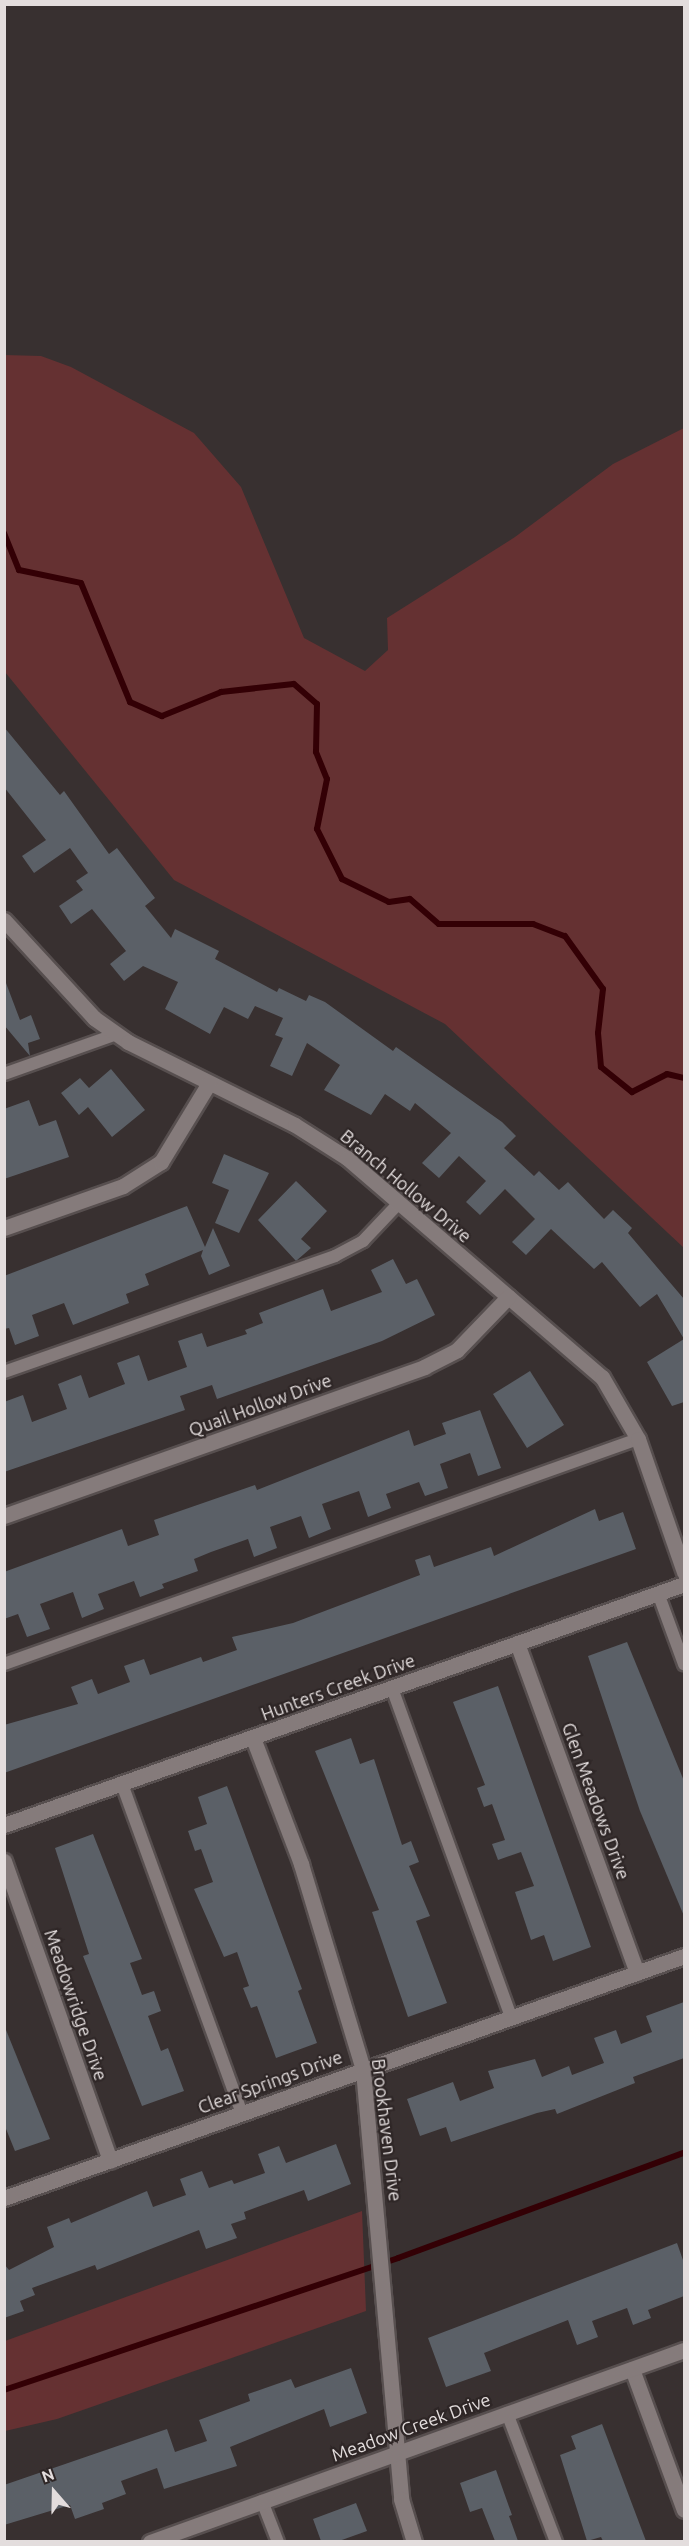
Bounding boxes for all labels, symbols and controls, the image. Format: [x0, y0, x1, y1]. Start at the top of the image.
street label: Branch Hollow Drive [336, 1125, 476, 1247]
street label: Quail Hollow Drive [186, 1369, 334, 1441]
street label: Hunters Creek Drive [258, 1649, 418, 1725]
street label: Glen Meadows Drive [558, 1720, 634, 1882]
street label: Meadowridge Drive [40, 1927, 112, 2083]
street label: Clear Springs Drive [195, 2046, 345, 2118]
street label: Brookhaven Drive [368, 2057, 406, 2203]
street label: Meadow Creek Drive [329, 2388, 493, 2466]
north arrow [24, 2462, 84, 2522]
text: N [39, 2465, 57, 2486]

